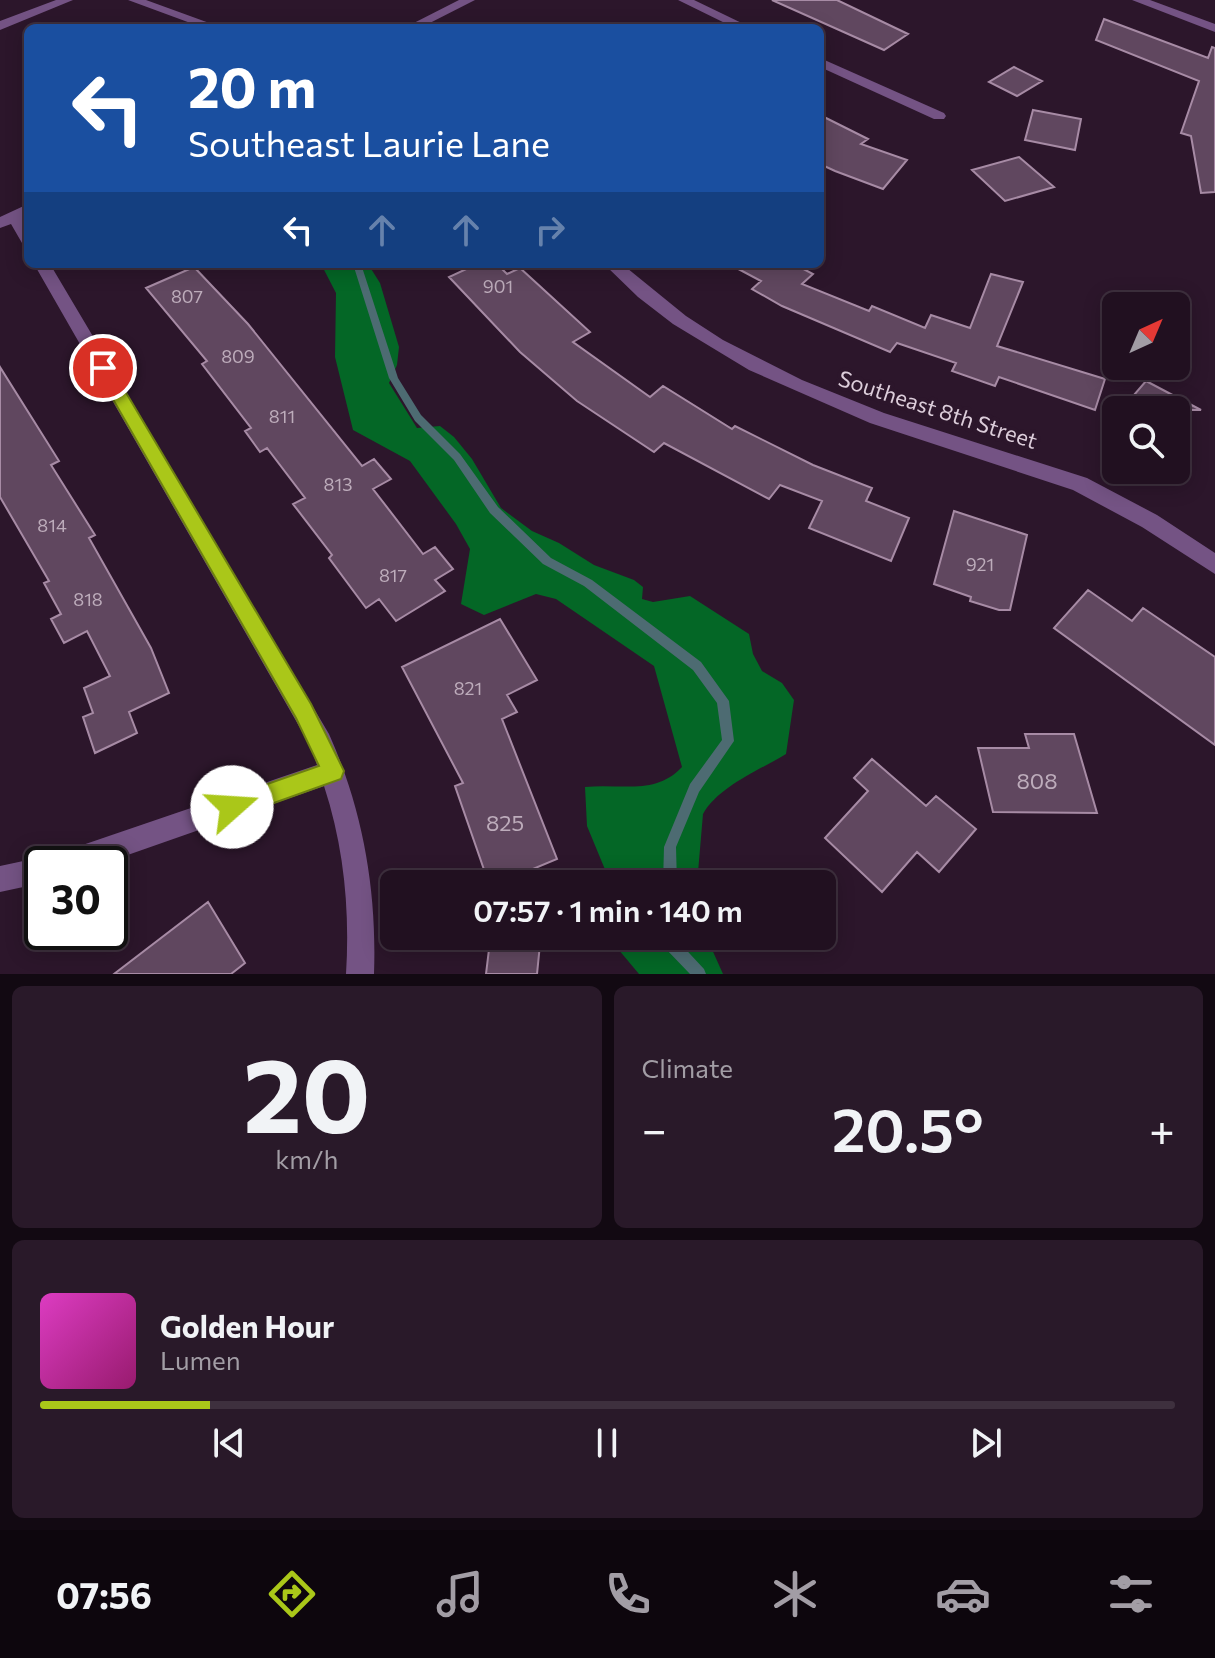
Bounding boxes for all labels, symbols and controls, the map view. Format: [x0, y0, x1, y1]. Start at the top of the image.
text: 20 m [188, 51, 316, 120]
icon: left [56, 56, 160, 160]
text: Southeast Laurie Lane [188, 120, 550, 164]
icon: left [276, 208, 320, 252]
icon: ahead [360, 208, 404, 252]
icon: ahead [444, 208, 488, 252]
icon: right [528, 208, 572, 252]
house number: 901 [483, 275, 513, 297]
house number: 807 [171, 285, 203, 307]
north arrow [1102, 292, 1190, 380]
map controls [1102, 292, 1190, 484]
pin [69, 334, 137, 402]
house number: 809 [221, 345, 255, 367]
icon: arrive [81, 346, 125, 390]
street label: Southeast 8th Street [835, 364, 1041, 454]
button: search [1102, 396, 1190, 484]
house number: 811 [269, 405, 295, 427]
house number: 813 [324, 473, 352, 495]
house number: 814 [37, 514, 67, 536]
house number: 921 [966, 553, 994, 575]
house number: 817 [379, 564, 407, 586]
house number: 818 [73, 588, 103, 610]
house number: 821 [454, 677, 482, 699]
position arrow [190, 765, 274, 849]
house number: 808 [1016, 767, 1058, 794]
house number: 825 [486, 809, 524, 836]
speed limit sign: 30 [24, 846, 128, 950]
text: 07:57 · 1 min · 140 m [473, 891, 743, 928]
text: 20 [243, 1027, 371, 1154]
text: Climate [642, 1052, 733, 1083]
text: 20.5° [832, 1091, 984, 1164]
text: − [642, 1101, 667, 1155]
text: + [1149, 1101, 1175, 1155]
text: km/h [275, 1143, 338, 1174]
text: Golden Hour [160, 1307, 334, 1344]
text: Lumen [160, 1344, 241, 1375]
icon: previous [207, 1421, 251, 1465]
icon: pause [585, 1421, 629, 1465]
icon: next [964, 1421, 1008, 1465]
icon: directions [264, 1566, 320, 1622]
icon: music [432, 1566, 488, 1622]
icon: phone [600, 1566, 656, 1622]
icon: climate [767, 1566, 823, 1622]
icon: car [935, 1566, 991, 1622]
icon: filters [1103, 1566, 1159, 1622]
text: 07:56 [56, 1572, 152, 1616]

